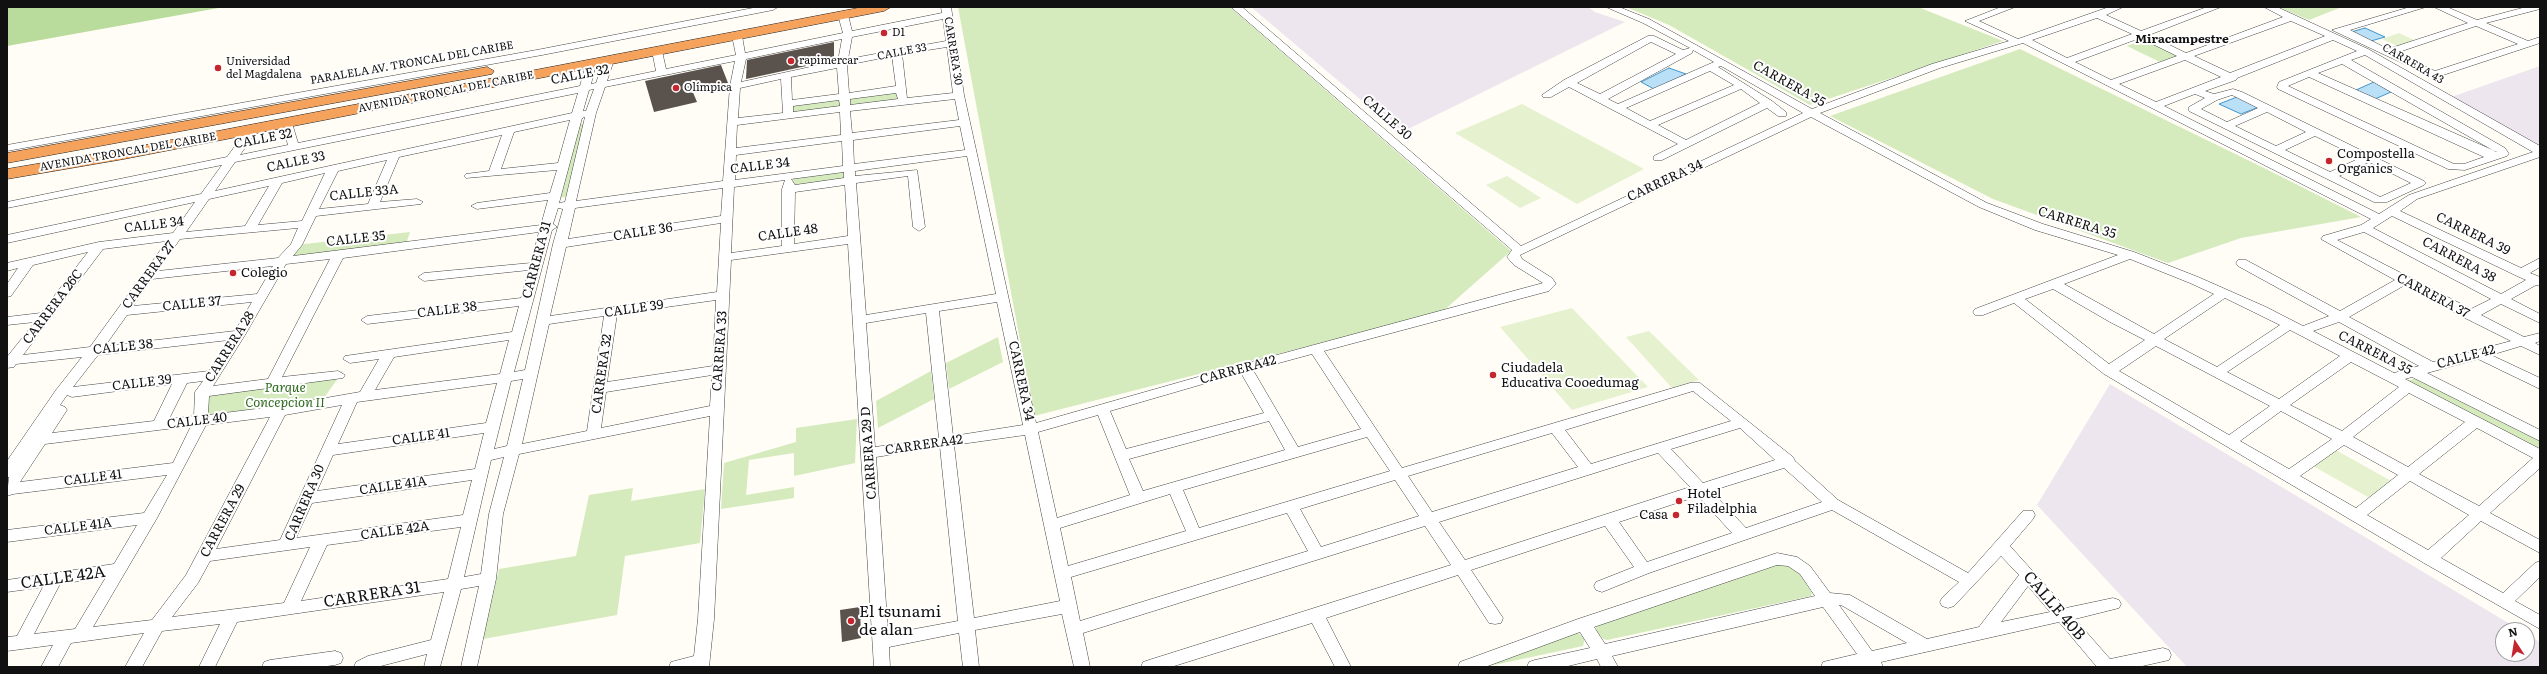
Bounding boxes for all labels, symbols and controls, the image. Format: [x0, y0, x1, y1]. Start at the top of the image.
street label: CARRERA 30 [941, 16, 965, 86]
place label: D1 [892, 26, 905, 40]
marker: D1 [879, 28, 889, 38]
district label: Miracampestre [2135, 32, 2229, 46]
street label: PARALELA AV. TRONCAL DEL CARIBE [309, 39, 515, 87]
street label: CALLE 33 [876, 41, 928, 63]
street label: CARRERA 43 [2380, 41, 2446, 87]
place label: rapimercar [799, 54, 858, 68]
place label: Universidad del Magdalena [226, 55, 302, 81]
marker: rapimercar [786, 56, 796, 66]
street label: CARRERA 35 [1750, 58, 1828, 110]
street label: CALLE 32 [550, 62, 610, 88]
marker: Universidad del Magdalena [213, 63, 223, 73]
street label: AVENIDA TRONCAL DEL CARIBE [357, 68, 535, 116]
place label: Olímpica [684, 81, 732, 95]
marker: Olímpica [671, 83, 681, 93]
street label: CALLE 30 [1359, 92, 1415, 144]
street label: CALLE 32 [233, 126, 293, 152]
street label: AVENIDA TRONCAL DEL CARIBE [39, 130, 217, 174]
place label: Compostella Organics [2337, 146, 2415, 177]
street label: CALLE 33 [265, 148, 327, 176]
street label: CALLE 34 [729, 155, 791, 177]
marker: Compostella Organics [2324, 156, 2334, 166]
street label: CARRERA 34 [1625, 157, 1705, 205]
street label: CALLE 33A [329, 182, 399, 204]
street label: CARRERA 35 [2036, 204, 2118, 242]
street label: CARRERA 39 [2433, 209, 2513, 259]
street label: CALLE 34 [123, 214, 185, 236]
street label: CARRERA 31 [519, 220, 555, 300]
street label: CALLE 36 [612, 220, 674, 244]
street label: CALLE 48 [757, 221, 819, 245]
street label: CALLE 35 [326, 228, 386, 250]
street label: CARRERA 38 [2419, 234, 2499, 286]
street label: CARRERA 27 [119, 238, 179, 312]
place label: Colegio [241, 265, 288, 281]
street label: CARRERA 26C [20, 266, 86, 348]
marker: Colegio [228, 268, 238, 278]
street label: CARRERA 37 [2394, 270, 2472, 322]
street label: CALLE 37 [162, 293, 222, 315]
street label: CALLE 39 [603, 297, 665, 321]
street label: CALLE 38 [416, 299, 478, 321]
street label: CARRERA 28 [202, 309, 258, 385]
street label: CARRERA 33 [709, 310, 731, 392]
street label: CARRERA 35 [2336, 328, 2414, 378]
street label: CARRERA 32 [589, 333, 615, 415]
street label: CALLE 38 [92, 336, 154, 358]
street label: CARRERA 34 [1005, 340, 1037, 422]
street label: CALLE 42 [2435, 342, 2497, 372]
street label: CARRERA42 [1198, 352, 1278, 388]
place label: Ciudadela Educativa Cooedumag [1501, 360, 1639, 391]
marker: Ciudadela Educativa Cooedumag [1488, 370, 1498, 380]
street label: CALLE 39 [111, 372, 173, 394]
park label: Parque Concepcion II [245, 380, 325, 411]
street label: CARRERA 29 D [858, 406, 880, 500]
street label: CALLE 40 [166, 410, 228, 432]
street label: CALLE 41 [391, 425, 451, 449]
street label: CARRERA42 [884, 432, 964, 458]
street label: CARRERA 30 [282, 462, 328, 544]
street label: CALLE 41 [63, 467, 123, 489]
street label: CALLE 41A [358, 474, 428, 498]
street label: CARRERA 29 [197, 482, 249, 560]
place label: Hotel Filadelphia [1687, 486, 1757, 517]
marker: Hotel Filadelphia [1674, 496, 1684, 506]
place label: Casa [1639, 507, 1668, 523]
marker: Casa [1671, 510, 1681, 520]
street label: CALLE 41A [43, 515, 113, 539]
street label: CALLE 42A [360, 518, 430, 544]
street label: CALLE 42A [20, 563, 106, 593]
street label: CALLE 40B [2019, 568, 2089, 644]
street label: CARRERA 31 [322, 578, 422, 612]
place label: El tsunami de alan [859, 602, 941, 640]
marker: El tsunami de alan [846, 616, 856, 626]
north arrow [2495, 622, 2535, 662]
text: N [2507, 622, 2519, 640]

